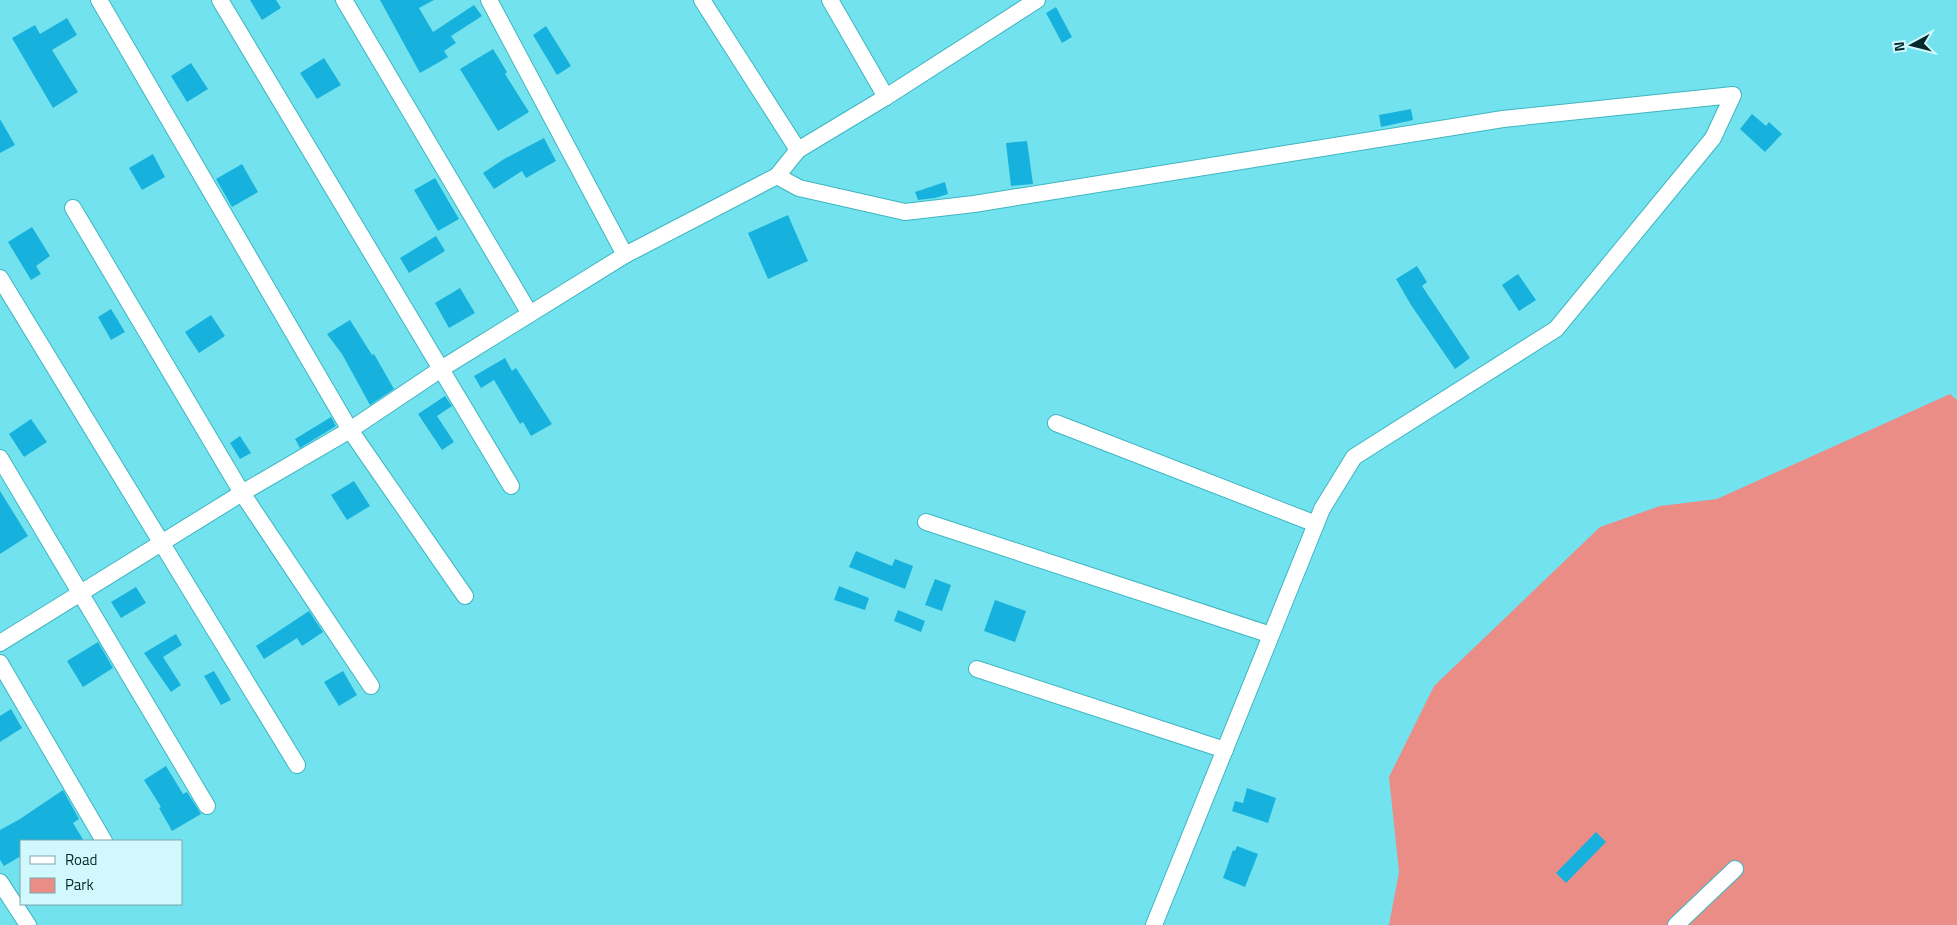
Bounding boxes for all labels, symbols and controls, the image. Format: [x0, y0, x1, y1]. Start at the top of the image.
north arrow [1887, 20, 1937, 70]
text: N [1888, 41, 1910, 53]
legend [20, 840, 182, 905]
text: Road [65, 848, 97, 871]
text: Park [65, 873, 94, 896]

